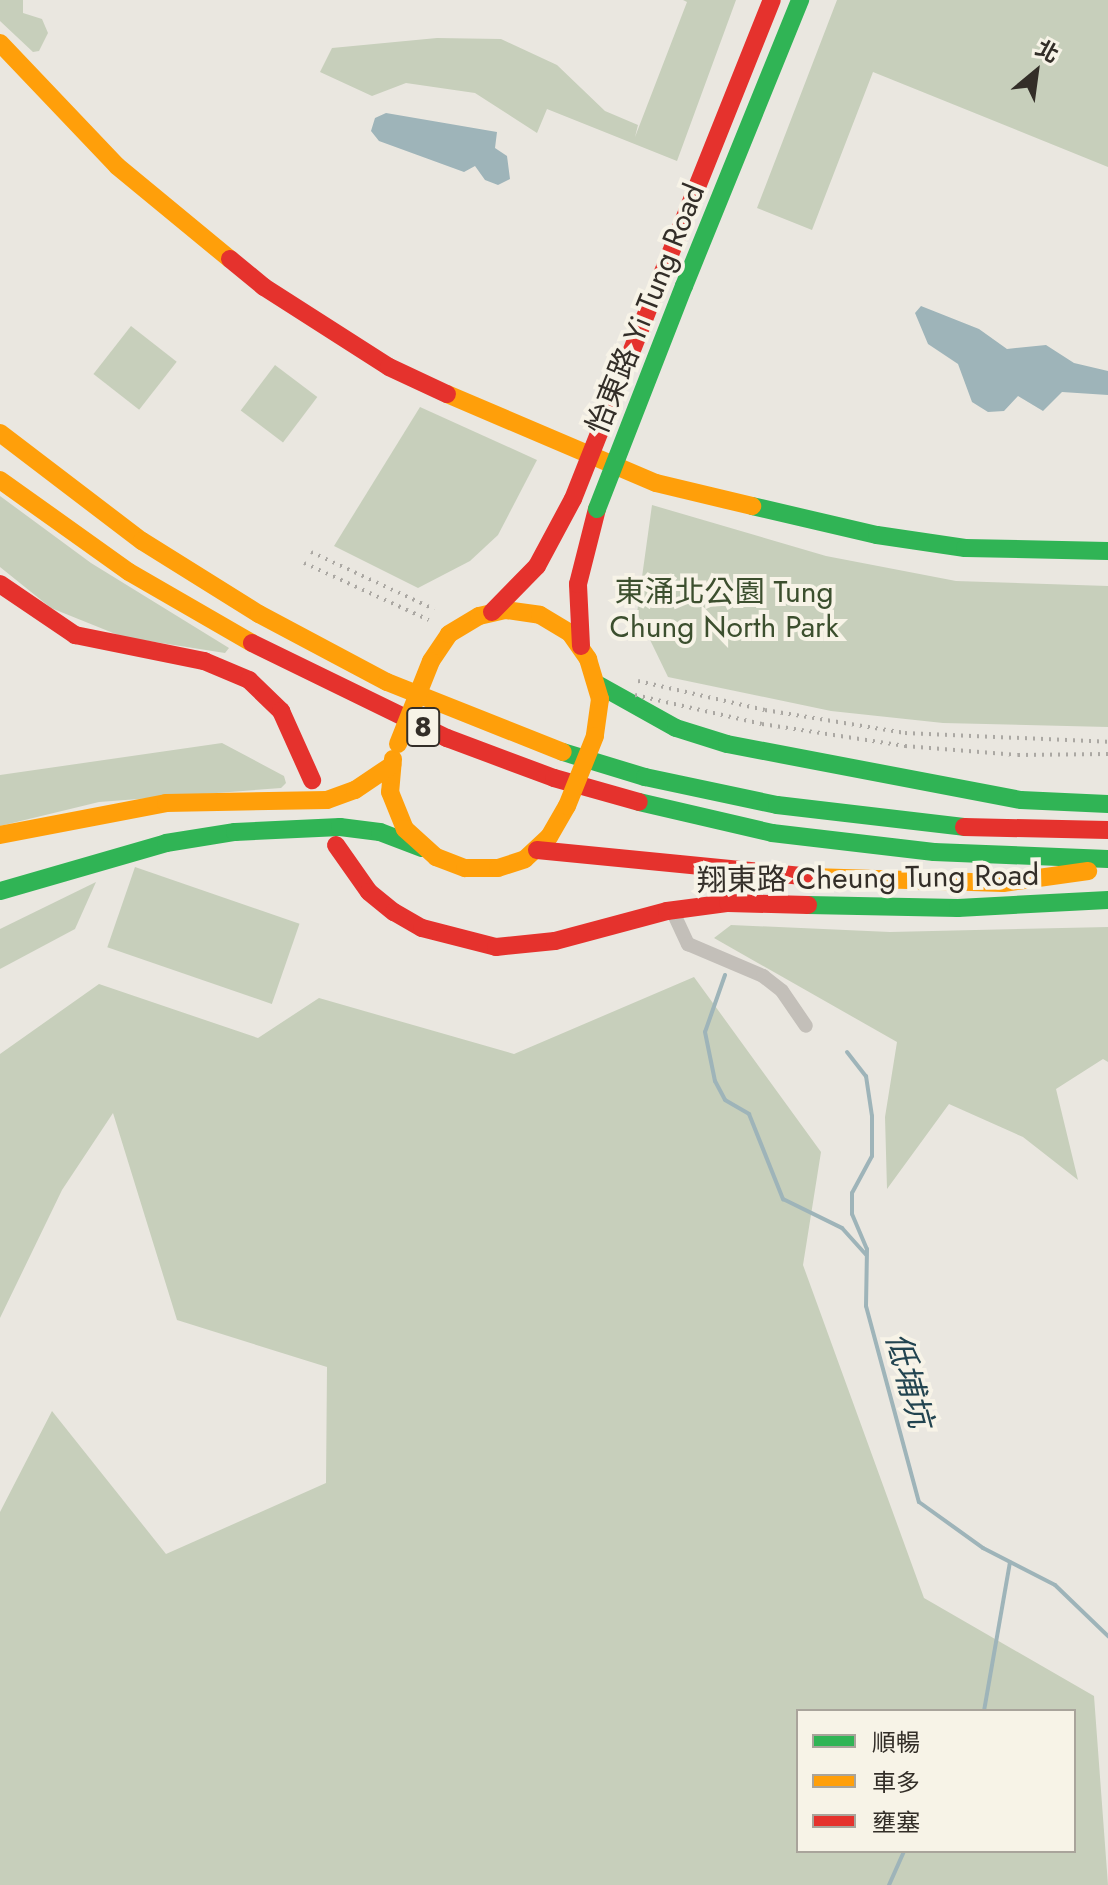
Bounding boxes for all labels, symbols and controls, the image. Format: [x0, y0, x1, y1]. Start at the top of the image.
north arrow [996, 32, 1076, 112]
text: 北 [1030, 32, 1065, 70]
street label: 怡東路 Yi Tung Road [579, 179, 713, 439]
park label: 東涌北公園 Tung Chung North Park [609, 574, 839, 644]
road number: 8 [405, 703, 441, 751]
street label: 翔東路 Cheung Tung Road [697, 857, 1039, 899]
water label: 低埔坑 [878, 1329, 940, 1431]
legend [796, 1709, 1076, 1853]
text: 順暢 [872, 1725, 920, 1760]
text: 車多 [872, 1765, 920, 1800]
text: 壅塞 [872, 1805, 920, 1840]

